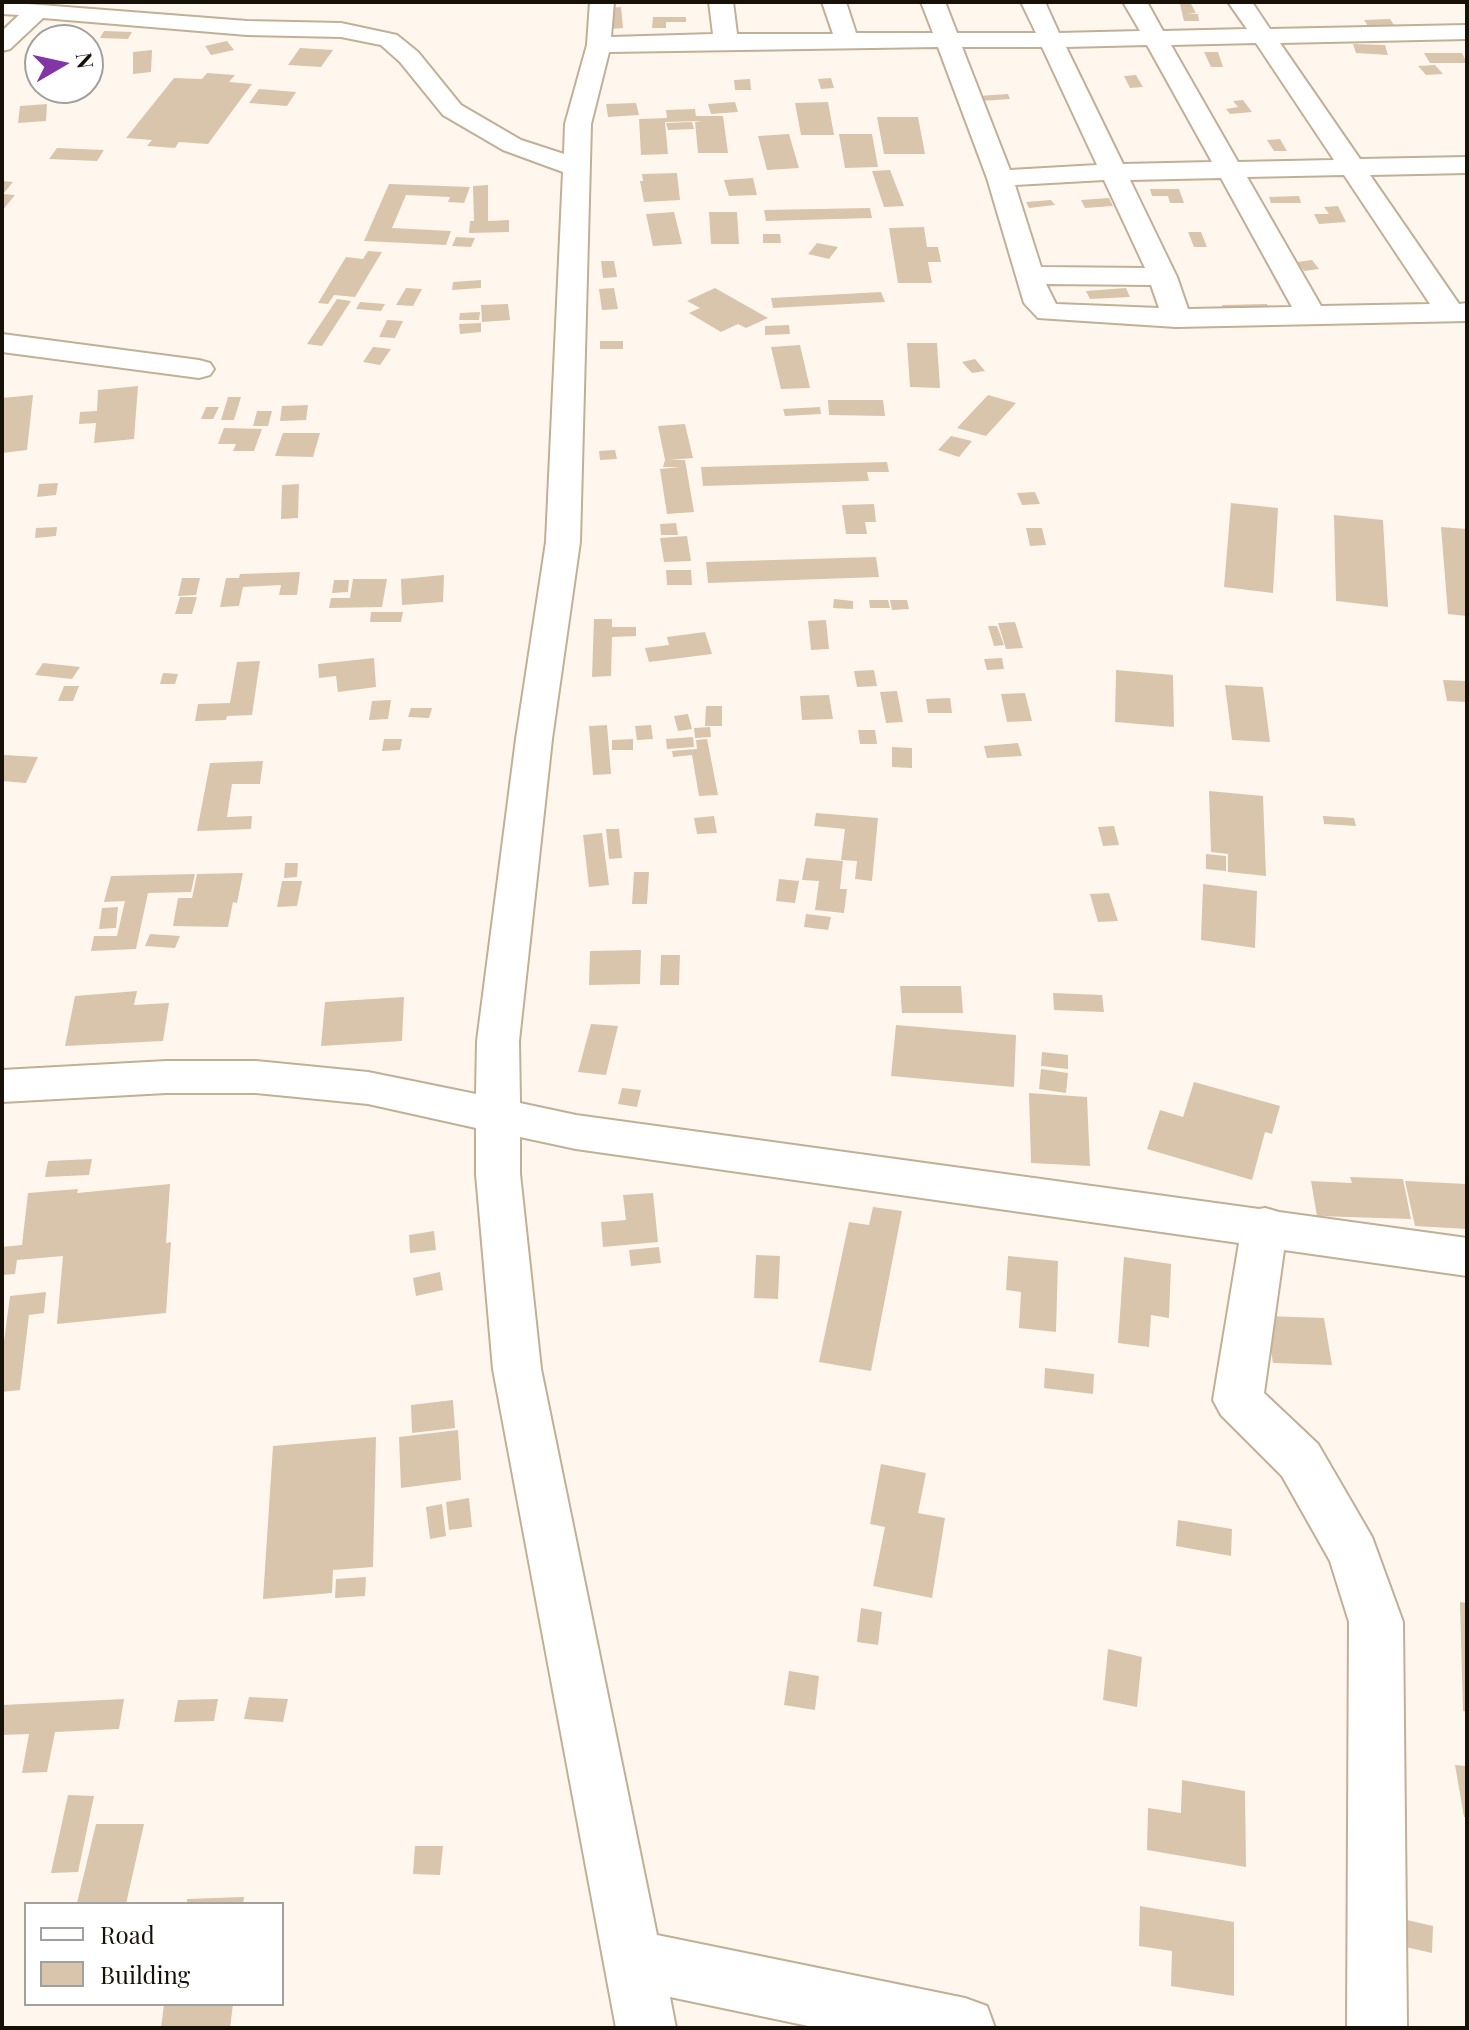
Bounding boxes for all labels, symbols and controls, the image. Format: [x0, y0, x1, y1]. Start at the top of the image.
north arrow [24, 24, 104, 104]
text: N [70, 50, 102, 71]
legend [24, 1902, 284, 2006]
text: Road [100, 1918, 155, 1950]
text: Building [100, 1958, 190, 1990]

